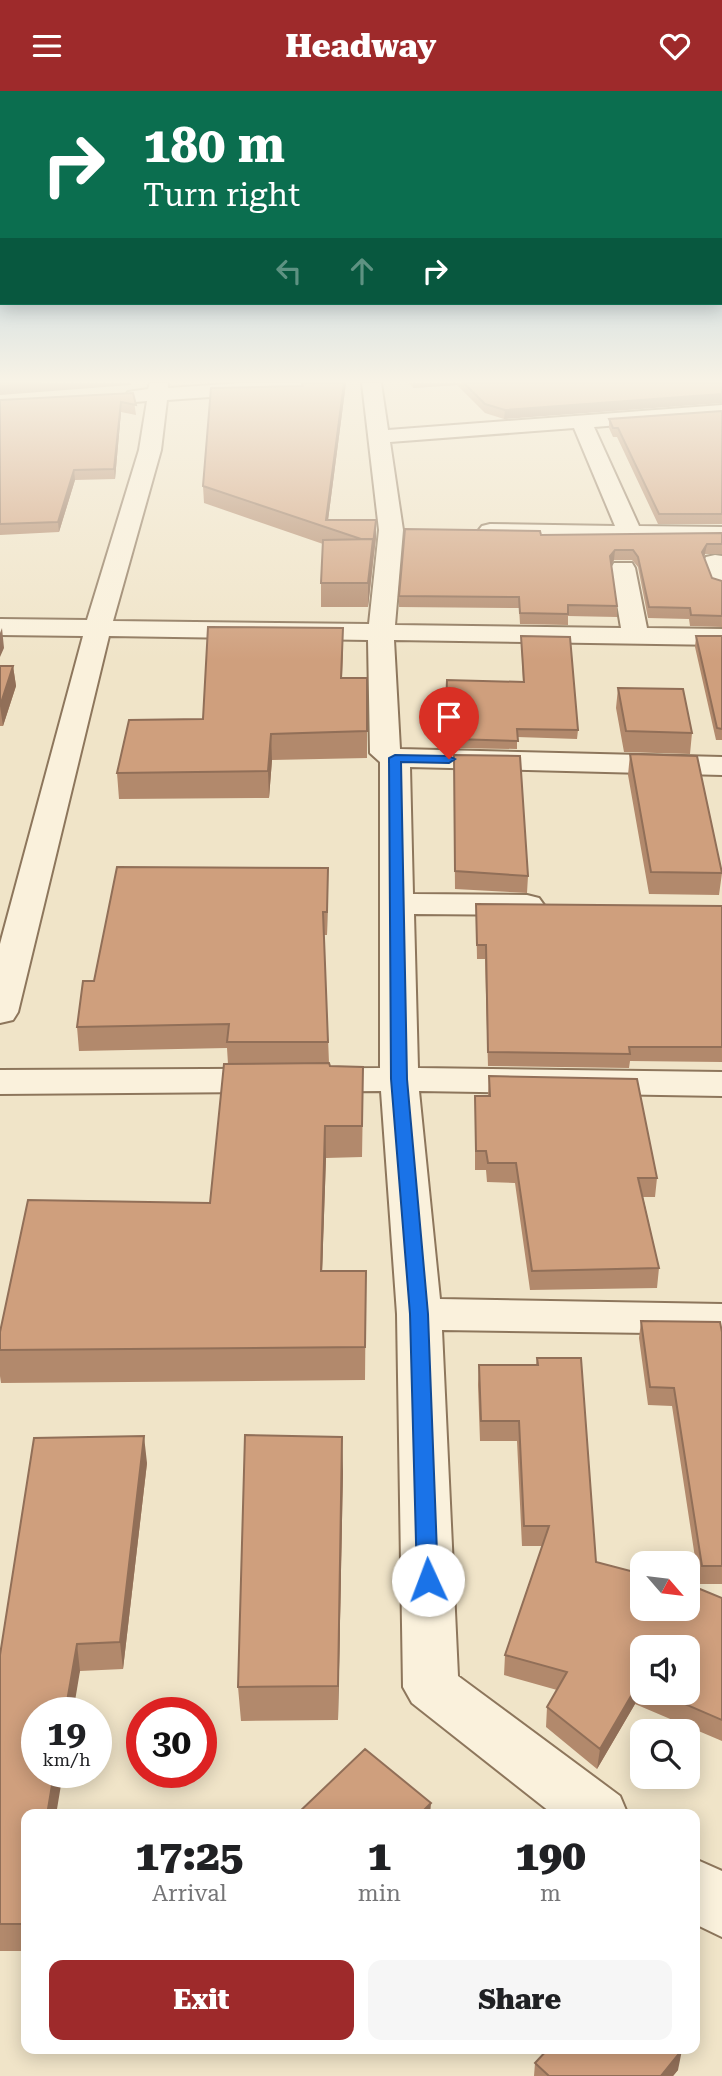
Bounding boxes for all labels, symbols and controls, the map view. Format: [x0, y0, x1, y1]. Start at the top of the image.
icon: menu [28, 27, 66, 65]
text: Headway [285, 27, 437, 65]
icon: heart [656, 27, 694, 65]
text: 180 m [143, 117, 285, 174]
icon: right [28, 119, 119, 210]
text: Turn right [143, 176, 300, 214]
icon: left [270, 252, 308, 290]
icon: ahead [343, 252, 381, 290]
icon: right [416, 252, 454, 290]
pin [419, 687, 479, 759]
icon: arrive [430, 698, 468, 736]
position arrow [391, 1543, 465, 1617]
north arrow [630, 1551, 700, 1621]
map controls [630, 1551, 700, 1789]
button: sound [630, 1635, 700, 1705]
speed limit sign: 30 [126, 1697, 217, 1788]
text: 19 [47, 1713, 86, 1754]
button: search [630, 1719, 700, 1789]
text: km/h [42, 1749, 91, 1770]
text: 17:25 [135, 1831, 243, 1880]
text: 1 [367, 1831, 391, 1880]
text: 190 [515, 1831, 586, 1880]
text: Arrival [152, 1880, 227, 1907]
text: min [358, 1880, 401, 1907]
text: m [540, 1880, 561, 1907]
button: Exit [49, 1960, 354, 2040]
button: Share [368, 1960, 672, 2040]

